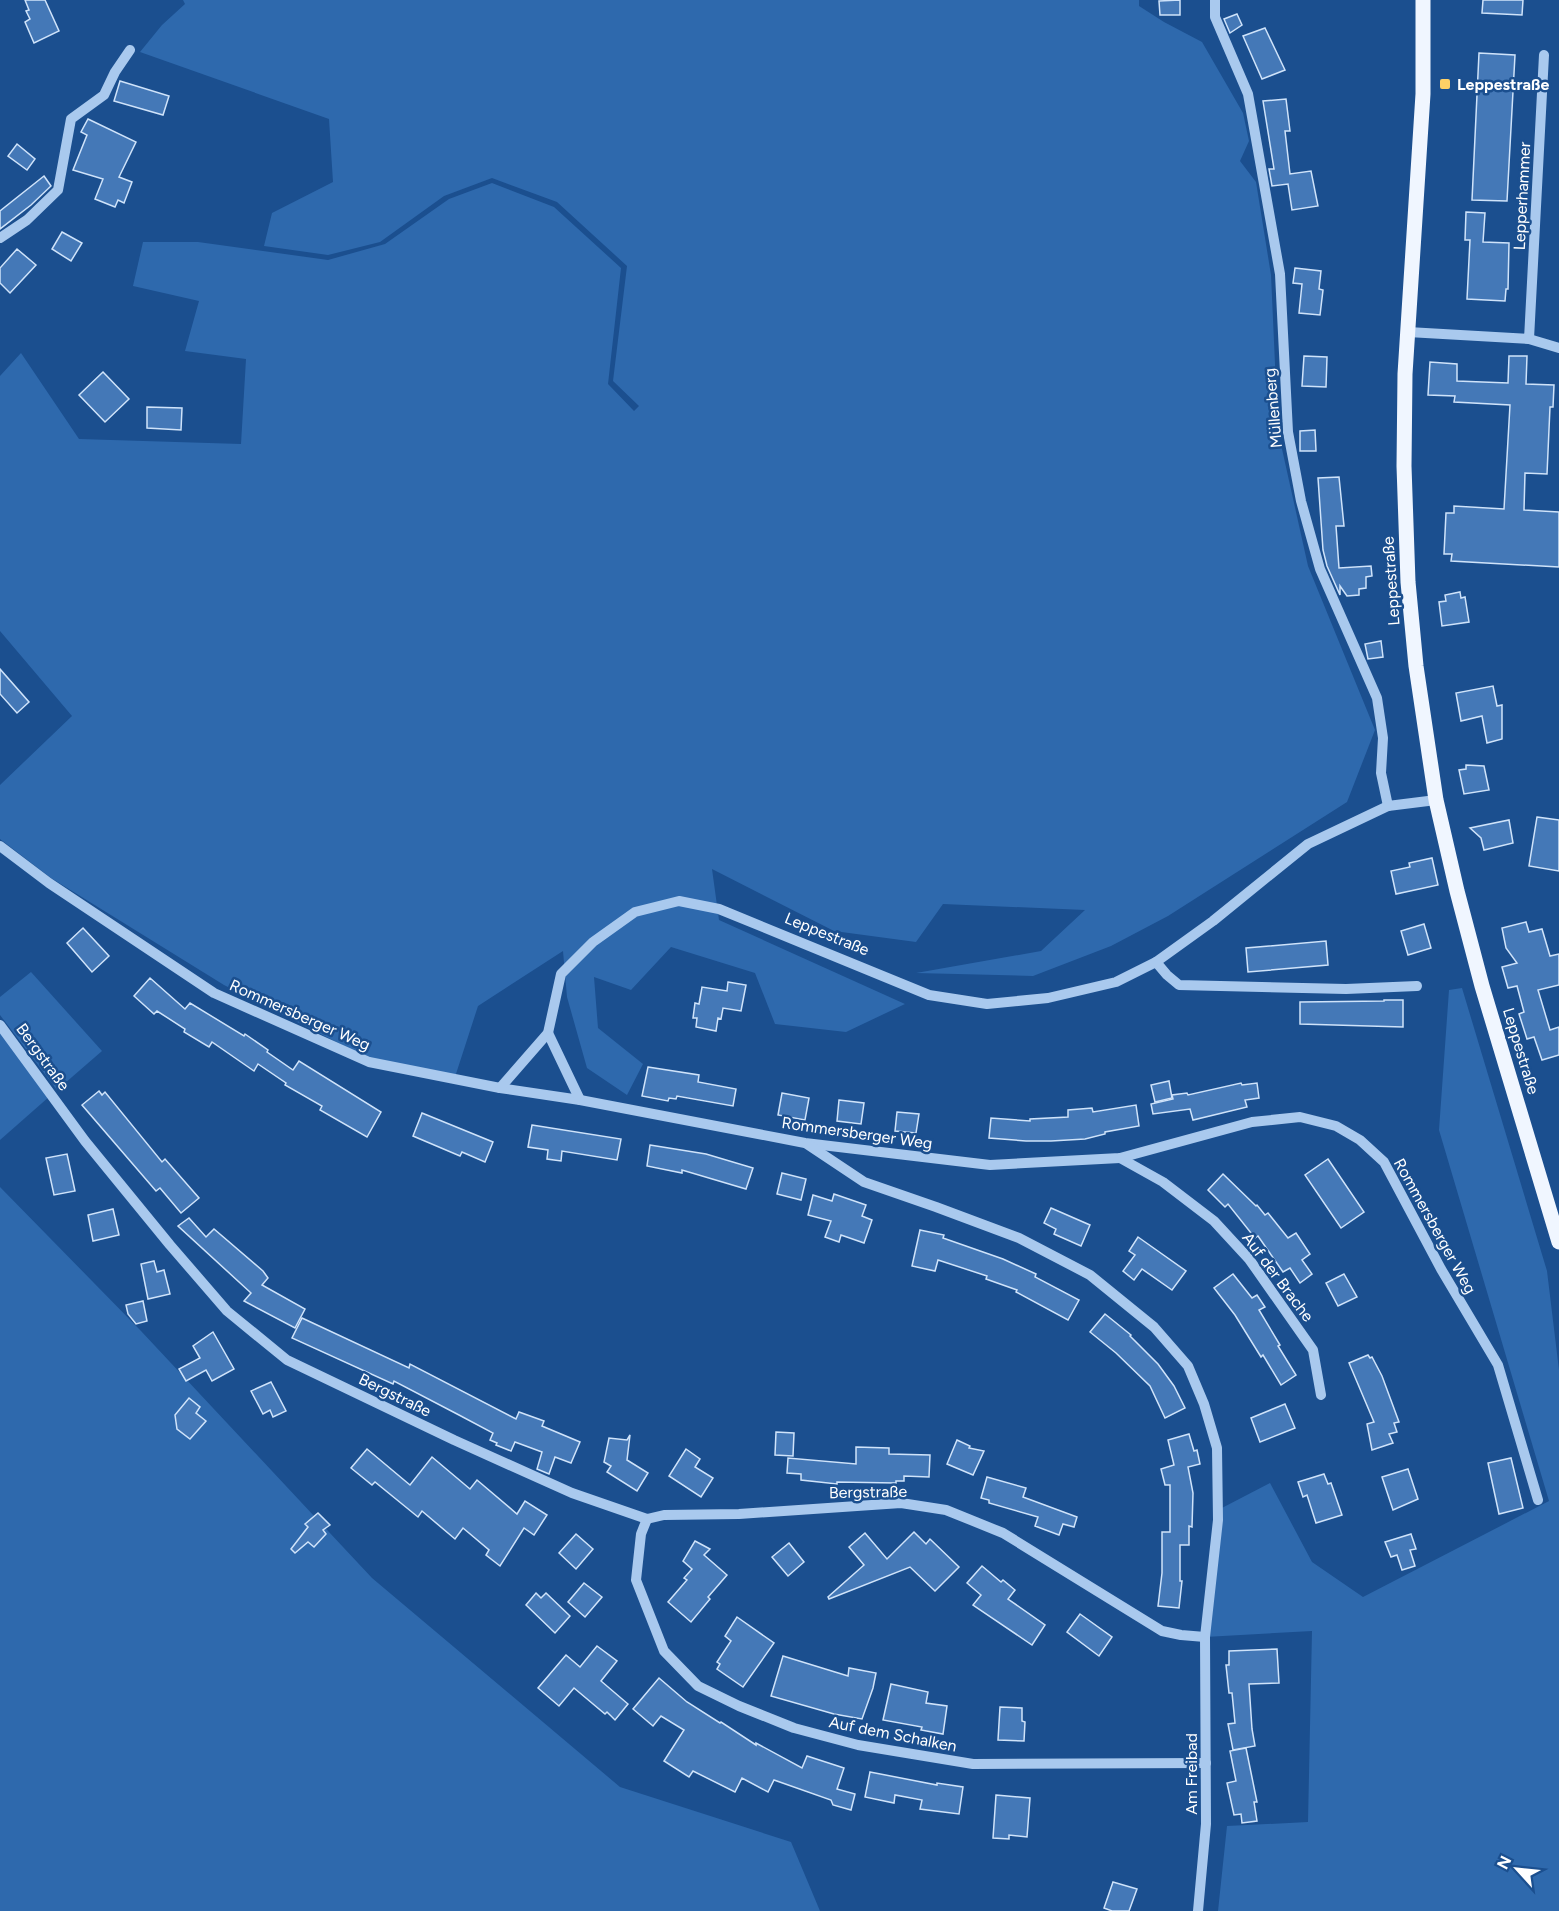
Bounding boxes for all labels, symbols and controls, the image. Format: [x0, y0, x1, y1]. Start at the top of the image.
place label: Leppestraße [1457, 75, 1549, 94]
marker: Leppestraße [1438, 77, 1452, 91]
street label: Lepperhammer [1510, 141, 1534, 251]
street label: Müllenberg [1260, 367, 1286, 449]
street label: Leppestraße [1378, 535, 1404, 626]
street label: Leppestraße [782, 908, 872, 960]
street label: Rommersberger Weg [227, 975, 373, 1055]
street label: Leppestraße [1499, 1005, 1543, 1097]
street label: Bergstraße [12, 1020, 74, 1094]
street label: Rommersberger Weg [780, 1113, 934, 1153]
street label: Rommersberger Weg [1390, 1155, 1480, 1297]
street label: Auf der Brache [1238, 1229, 1318, 1326]
street label: Bergstraße [356, 1369, 435, 1421]
street label: Bergstraße [829, 1482, 907, 1502]
street label: Auf dem Schalken [828, 1712, 959, 1756]
street label: Am Freibad [1182, 1733, 1201, 1815]
north arrow [1487, 1839, 1547, 1899]
text: N [1493, 1853, 1515, 1872]

